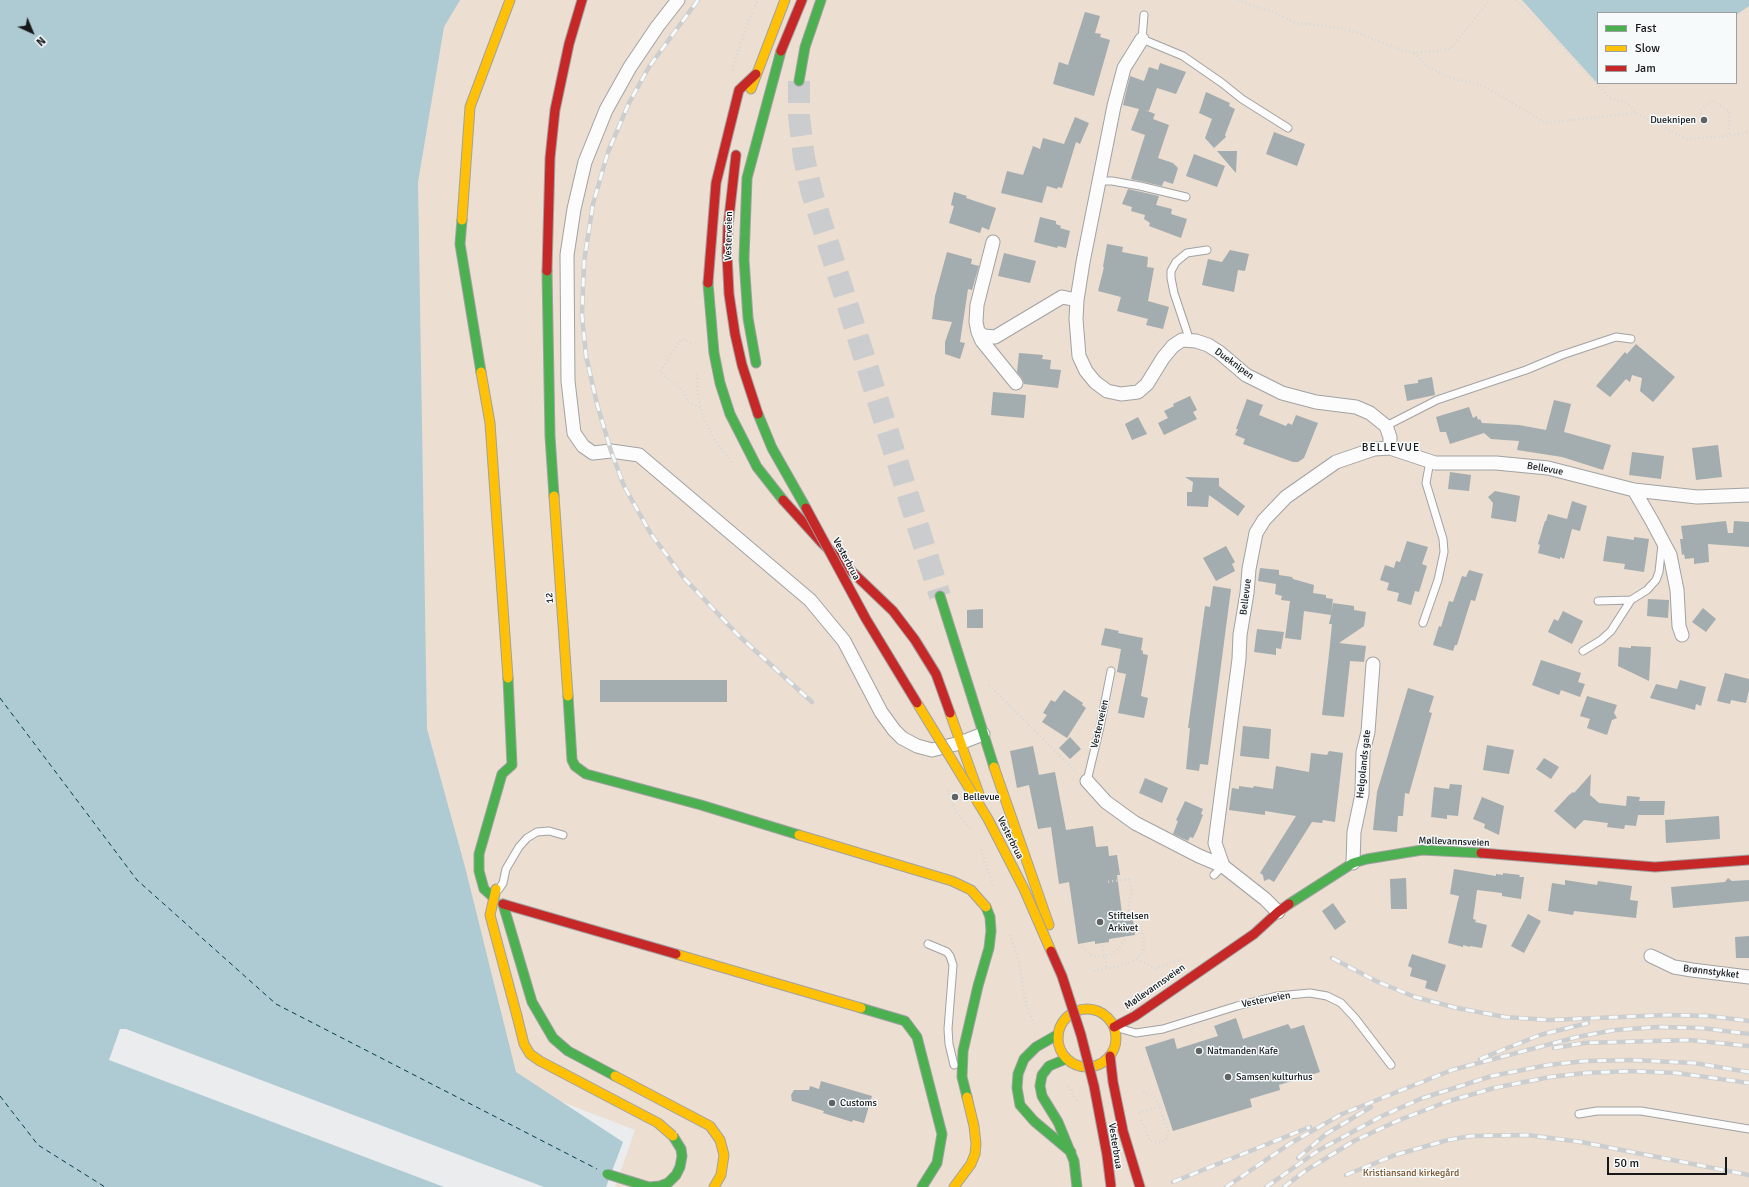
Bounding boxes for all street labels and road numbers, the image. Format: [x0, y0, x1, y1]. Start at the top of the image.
street label: Vesterveien [723, 211, 735, 261]
street label: Dueknipen [1212, 346, 1256, 382]
street label: Bellevue [1526, 460, 1564, 478]
street label: Vesterbrua [830, 536, 862, 582]
street label: Bellevue [1238, 578, 1254, 616]
street label: 12 [544, 592, 556, 604]
street label: Vesterveien [1089, 698, 1111, 750]
street label: Helgolands gate [1354, 729, 1374, 799]
street label: Vesterbrua [994, 815, 1026, 861]
street label: Møllevannsveien [1418, 835, 1490, 849]
street label: Møllevannsveien [1122, 962, 1188, 1012]
street label: Brønnstykket [1682, 963, 1740, 981]
street label: Vesterveien [1241, 989, 1291, 1011]
street label: Vesterbrua [1105, 1122, 1125, 1170]

